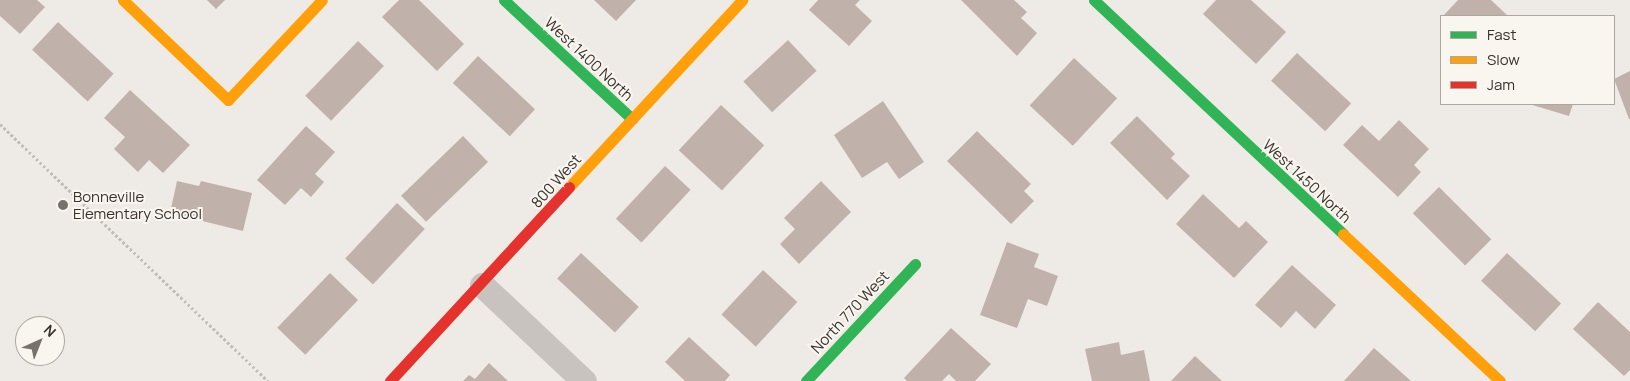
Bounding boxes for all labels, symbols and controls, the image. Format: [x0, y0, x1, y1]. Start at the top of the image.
street label: West 1400 North [541, 13, 637, 105]
legend [1440, 15, 1615, 105]
text: Fast [1487, 24, 1516, 45]
text: Slow [1487, 49, 1520, 70]
text: Jam [1487, 74, 1515, 95]
street label: West 1450 North [1259, 136, 1355, 226]
street label: 800 West [527, 151, 585, 211]
place label: Bonneville Elementary School [73, 187, 202, 222]
marker: Bonneville Elementary School [57, 199, 69, 211]
street label: North 770 West [807, 267, 893, 357]
north arrow [15, 316, 65, 366]
text: N [40, 320, 60, 341]

